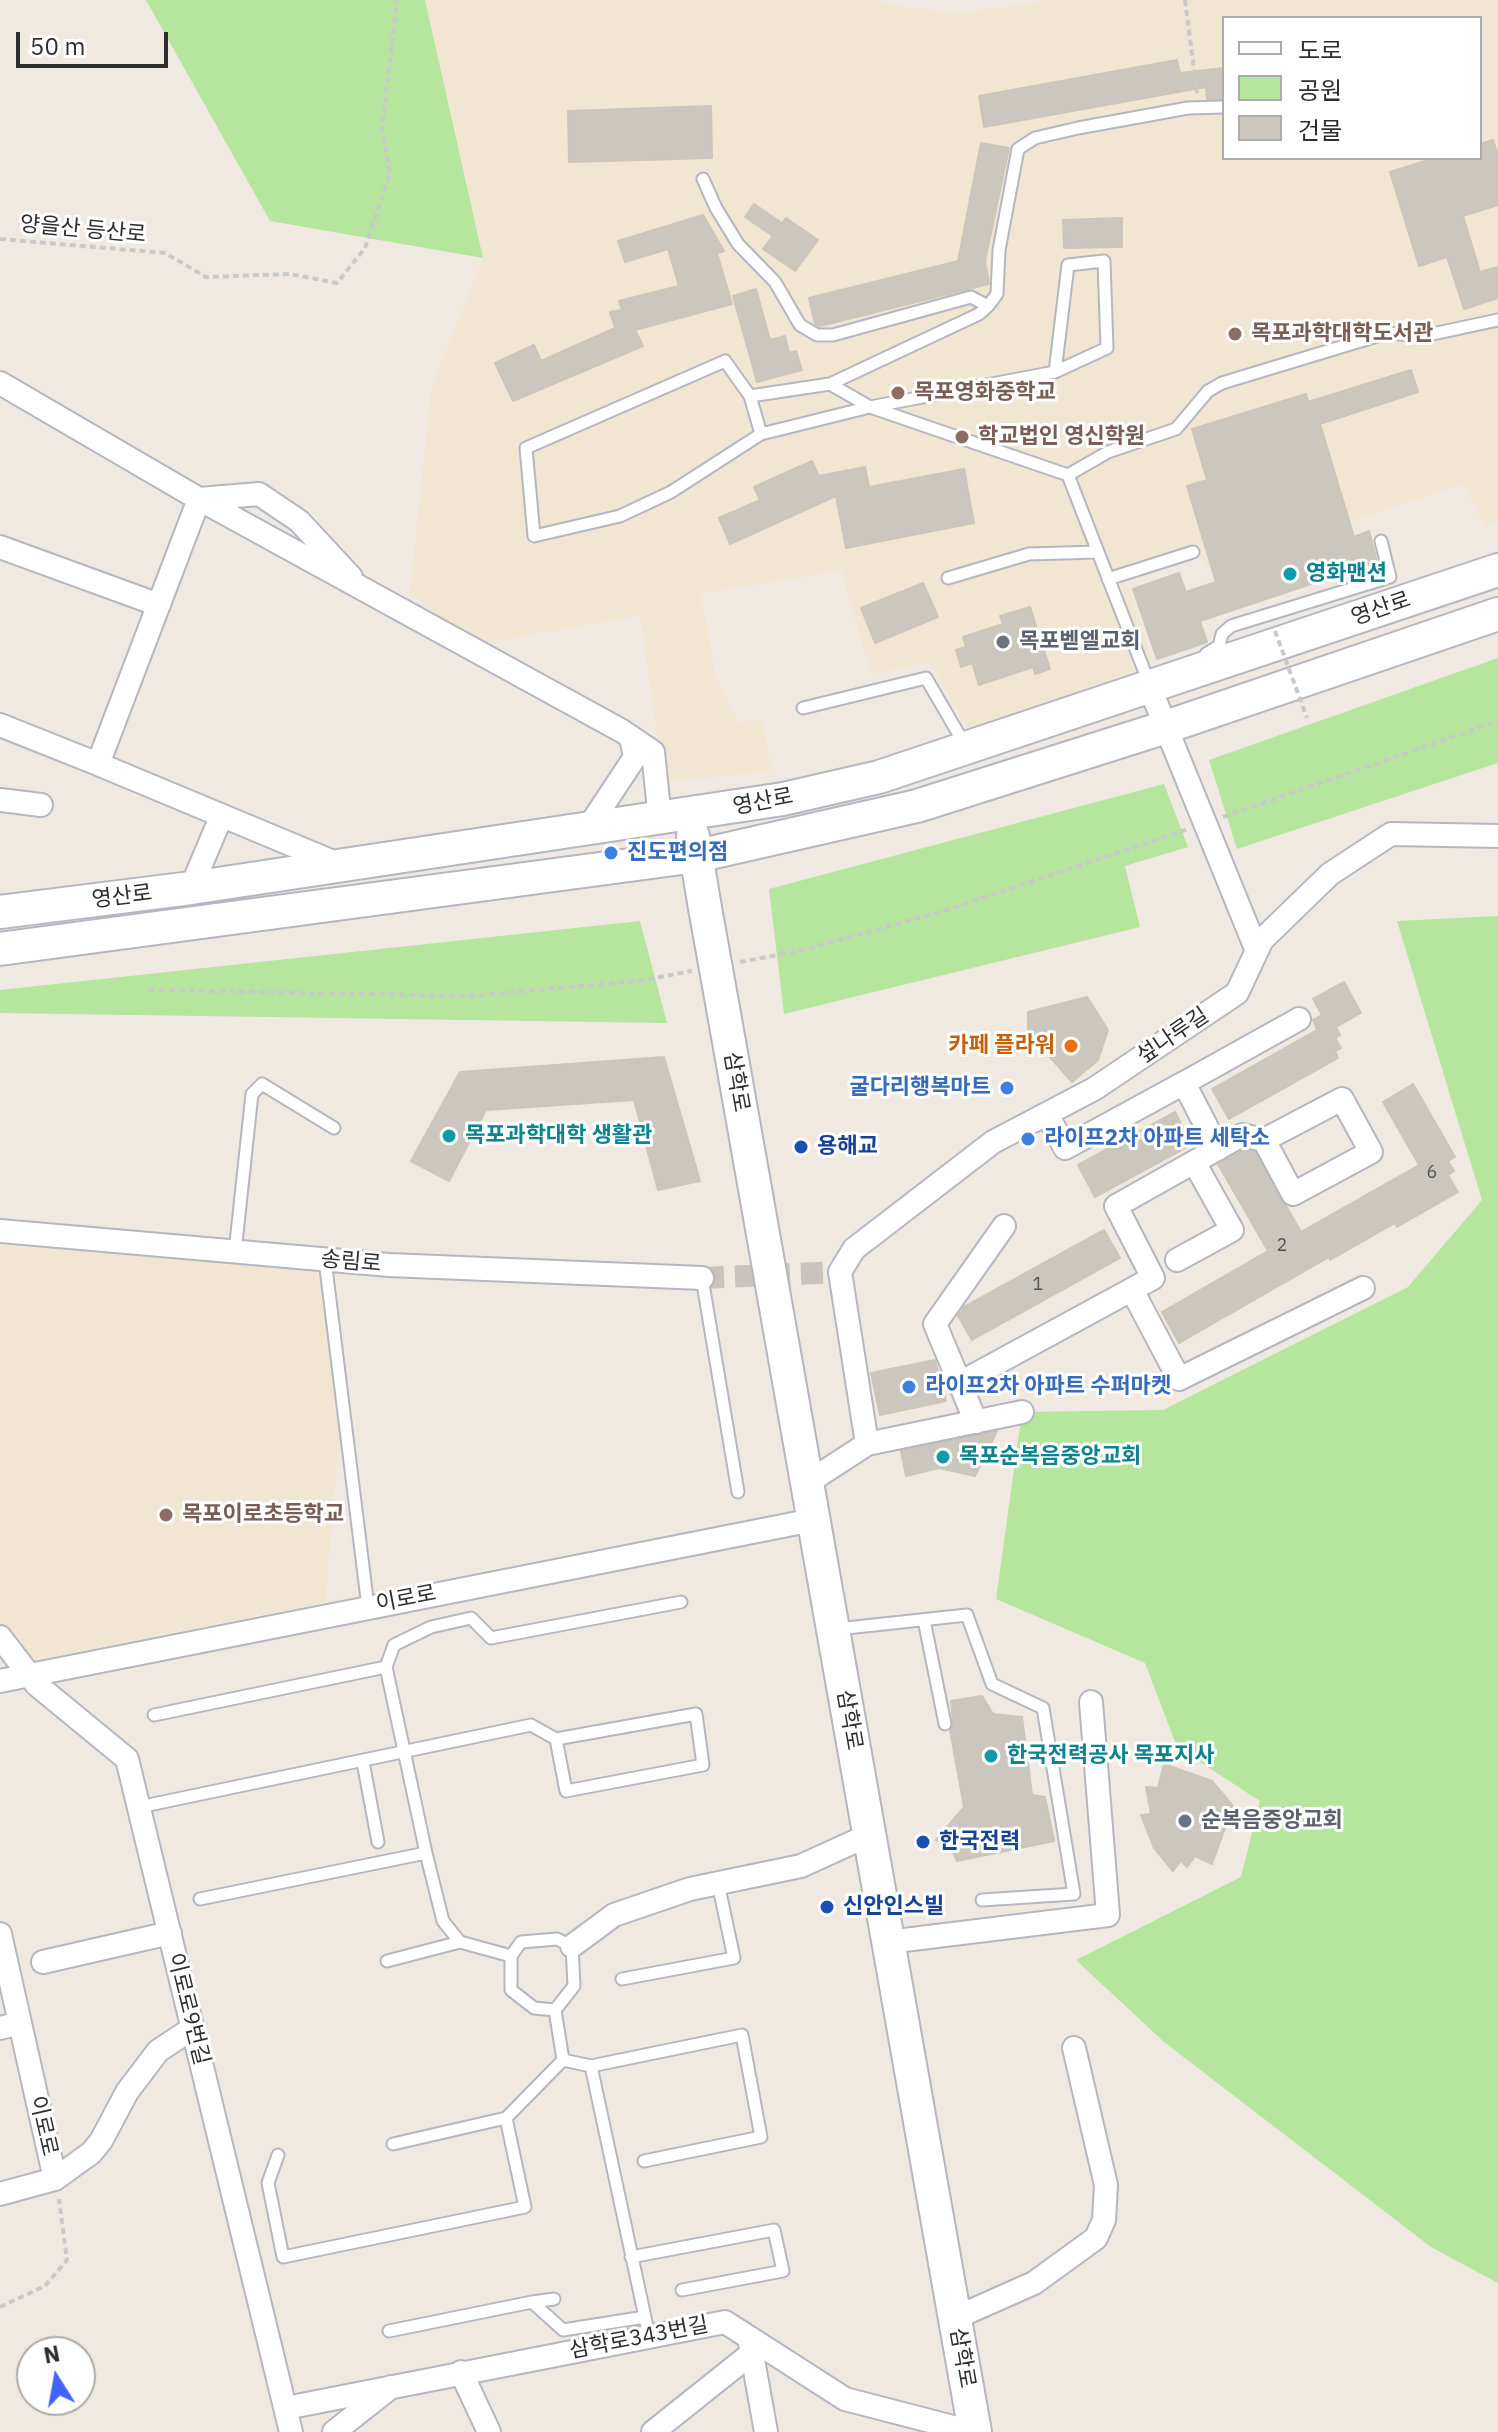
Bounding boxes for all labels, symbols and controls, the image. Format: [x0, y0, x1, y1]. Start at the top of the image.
scale bar [20, 16, 172, 66]
legend [1222, 16, 1482, 160]
text: 50 m [30, 30, 85, 62]
text: 도로 [1298, 34, 1342, 66]
text: 공원 [1298, 74, 1342, 106]
text: 건물 [1298, 114, 1342, 146]
street label: 양을산 등산로 [19, 211, 147, 249]
place label: 목포과학대학도서관 [1251, 321, 1433, 347]
marker: 목포과학대학도서관 [1226, 325, 1244, 343]
place label: 목포영화중학교 [914, 380, 1056, 406]
marker: 목포영화중학교 [889, 384, 907, 402]
place label: 학교법인 영신학원 [978, 424, 1145, 450]
marker: 학교법인 영신학원 [953, 428, 971, 446]
place label: 영화맨션 [1306, 561, 1387, 587]
marker: 영화맨션 [1281, 565, 1299, 583]
street label: 영산로 [1348, 587, 1414, 631]
place label: 목포벧엘교회 [1019, 629, 1140, 655]
marker: 목포벧엘교회 [994, 633, 1012, 651]
street label: 영산로 [731, 783, 795, 821]
place label: 진도편의점 [627, 840, 728, 866]
marker: 진도편의점 [602, 844, 620, 862]
street label: 영산로 [90, 880, 154, 914]
street label: 섶나루길 [1132, 1002, 1214, 1070]
place label: 카페 플라워 [949, 1033, 1055, 1059]
marker: 카페 플라워 [1062, 1037, 1080, 1055]
street label: 삼학로 [718, 1050, 754, 1114]
place label: 굴다리행복마트 [849, 1075, 991, 1101]
marker: 굴다리행복마트 [998, 1079, 1016, 1097]
place label: 목포과학대학 생활관 [465, 1123, 652, 1149]
place label: 라이프2차 아파트 세탁소 [1044, 1126, 1270, 1152]
marker: 목포과학대학 생활관 [440, 1127, 458, 1145]
marker: 라이프2차 아파트 세탁소 [1019, 1130, 1037, 1148]
place label: 용해교 [817, 1134, 878, 1160]
marker: 용해교 [792, 1138, 810, 1156]
house number: 6 [1427, 1162, 1437, 1184]
house number: 2 [1277, 1235, 1287, 1257]
street label: 송림로 [320, 1246, 382, 1278]
house number: 1 [1033, 1274, 1043, 1296]
place label: 라이프2차 아파트 수퍼마켓 [925, 1374, 1171, 1400]
marker: 라이프2차 아파트 수퍼마켓 [900, 1378, 918, 1396]
place label: 목포순복음중앙교회 [959, 1444, 1141, 1470]
marker: 목포순복음중앙교회 [934, 1448, 952, 1466]
place label: 목포이로초등학교 [182, 1502, 344, 1528]
marker: 목포이로초등학교 [157, 1506, 175, 1524]
street label: 이로로 [374, 1580, 438, 1618]
street label: 삼학로 [831, 1688, 867, 1752]
place label: 한국전력공사 목포지사 [1007, 1743, 1215, 1769]
marker: 한국전력공사 목포지사 [982, 1747, 1000, 1765]
place label: 순복음중앙교회 [1201, 1808, 1343, 1834]
marker: 순복음중앙교회 [1176, 1812, 1194, 1830]
place label: 한국전력 [939, 1829, 1020, 1855]
marker: 한국전력 [914, 1833, 932, 1851]
place label: 신안인스빌 [843, 1894, 944, 1920]
marker: 신안인스빌 [818, 1898, 836, 1916]
street label: 이로로9번길 [161, 1950, 215, 2068]
street label: 이로로 [23, 2093, 63, 2159]
street label: 삼학로343번길 [567, 2312, 711, 2364]
street label: 삼학로 [944, 2326, 980, 2390]
north arrow [16, 2336, 96, 2416]
text: N [41, 2338, 62, 2370]

